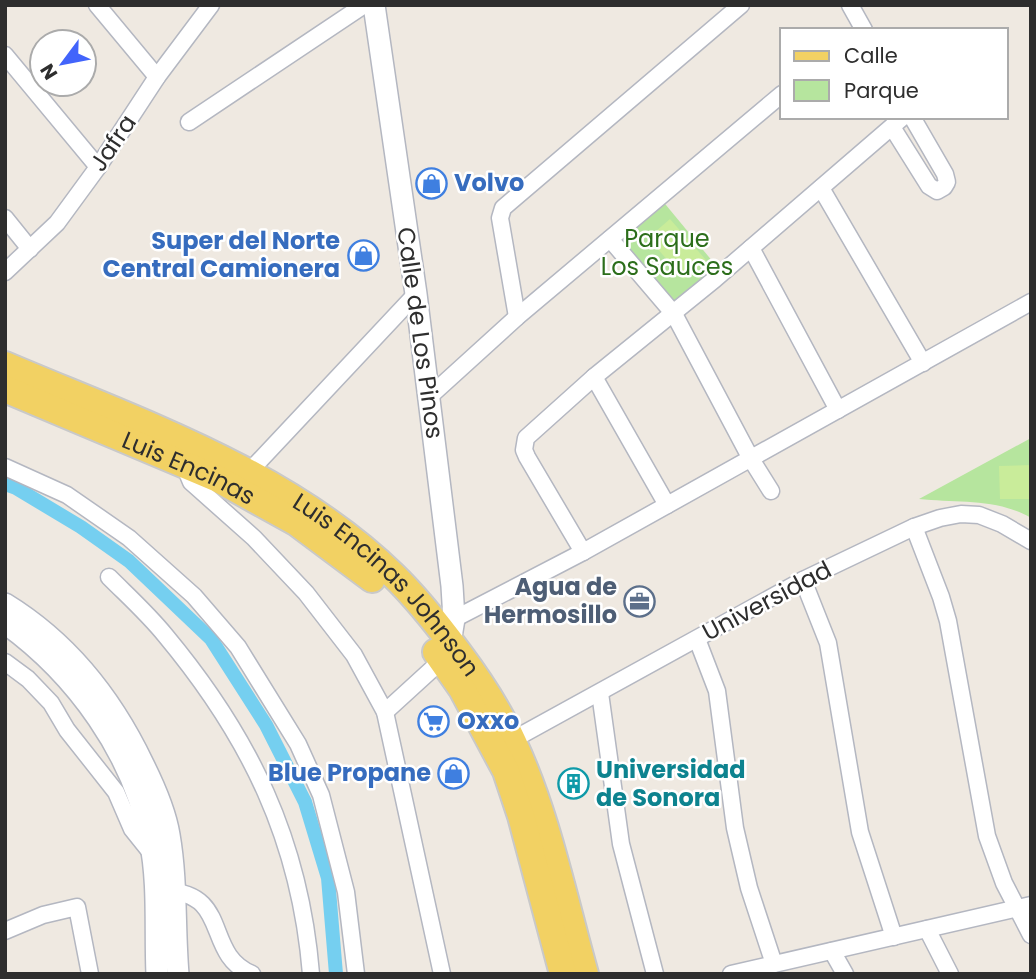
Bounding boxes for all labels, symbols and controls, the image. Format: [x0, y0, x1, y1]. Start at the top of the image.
north arrow [28, 28, 98, 98]
legend [780, 28, 1008, 119]
text: Calle [844, 41, 898, 70]
text: N [34, 59, 64, 85]
text: Parque [844, 76, 919, 105]
street label: Jafra [82, 108, 144, 178]
shop icon: Volvo [414, 166, 448, 200]
place label: Volvo [454, 166, 524, 199]
park label: Parque Los Sauces [601, 222, 733, 283]
place label: Super del Norte Central Camionera [102, 224, 340, 285]
street label: Calle de Los Pinos [389, 225, 452, 441]
shop icon: Super del Norte Central Camionera [346, 238, 380, 272]
street label: Luis Encinas [117, 423, 261, 513]
street label: Luis Encinas Johnson [287, 485, 488, 683]
street label: Universidad [696, 553, 837, 648]
place label: Agua de Hermosillo [484, 570, 617, 631]
office icon: Agua de Hermosillo [623, 584, 657, 618]
supermarket icon: Oxxo [417, 704, 451, 738]
place label: Oxxo [457, 704, 519, 737]
place label: Universidad de Sonora [596, 753, 746, 814]
place label: Blue Propane [268, 756, 431, 789]
shop icon: Blue Propane [437, 756, 471, 790]
building icon: Universidad de Sonora [556, 767, 590, 801]

